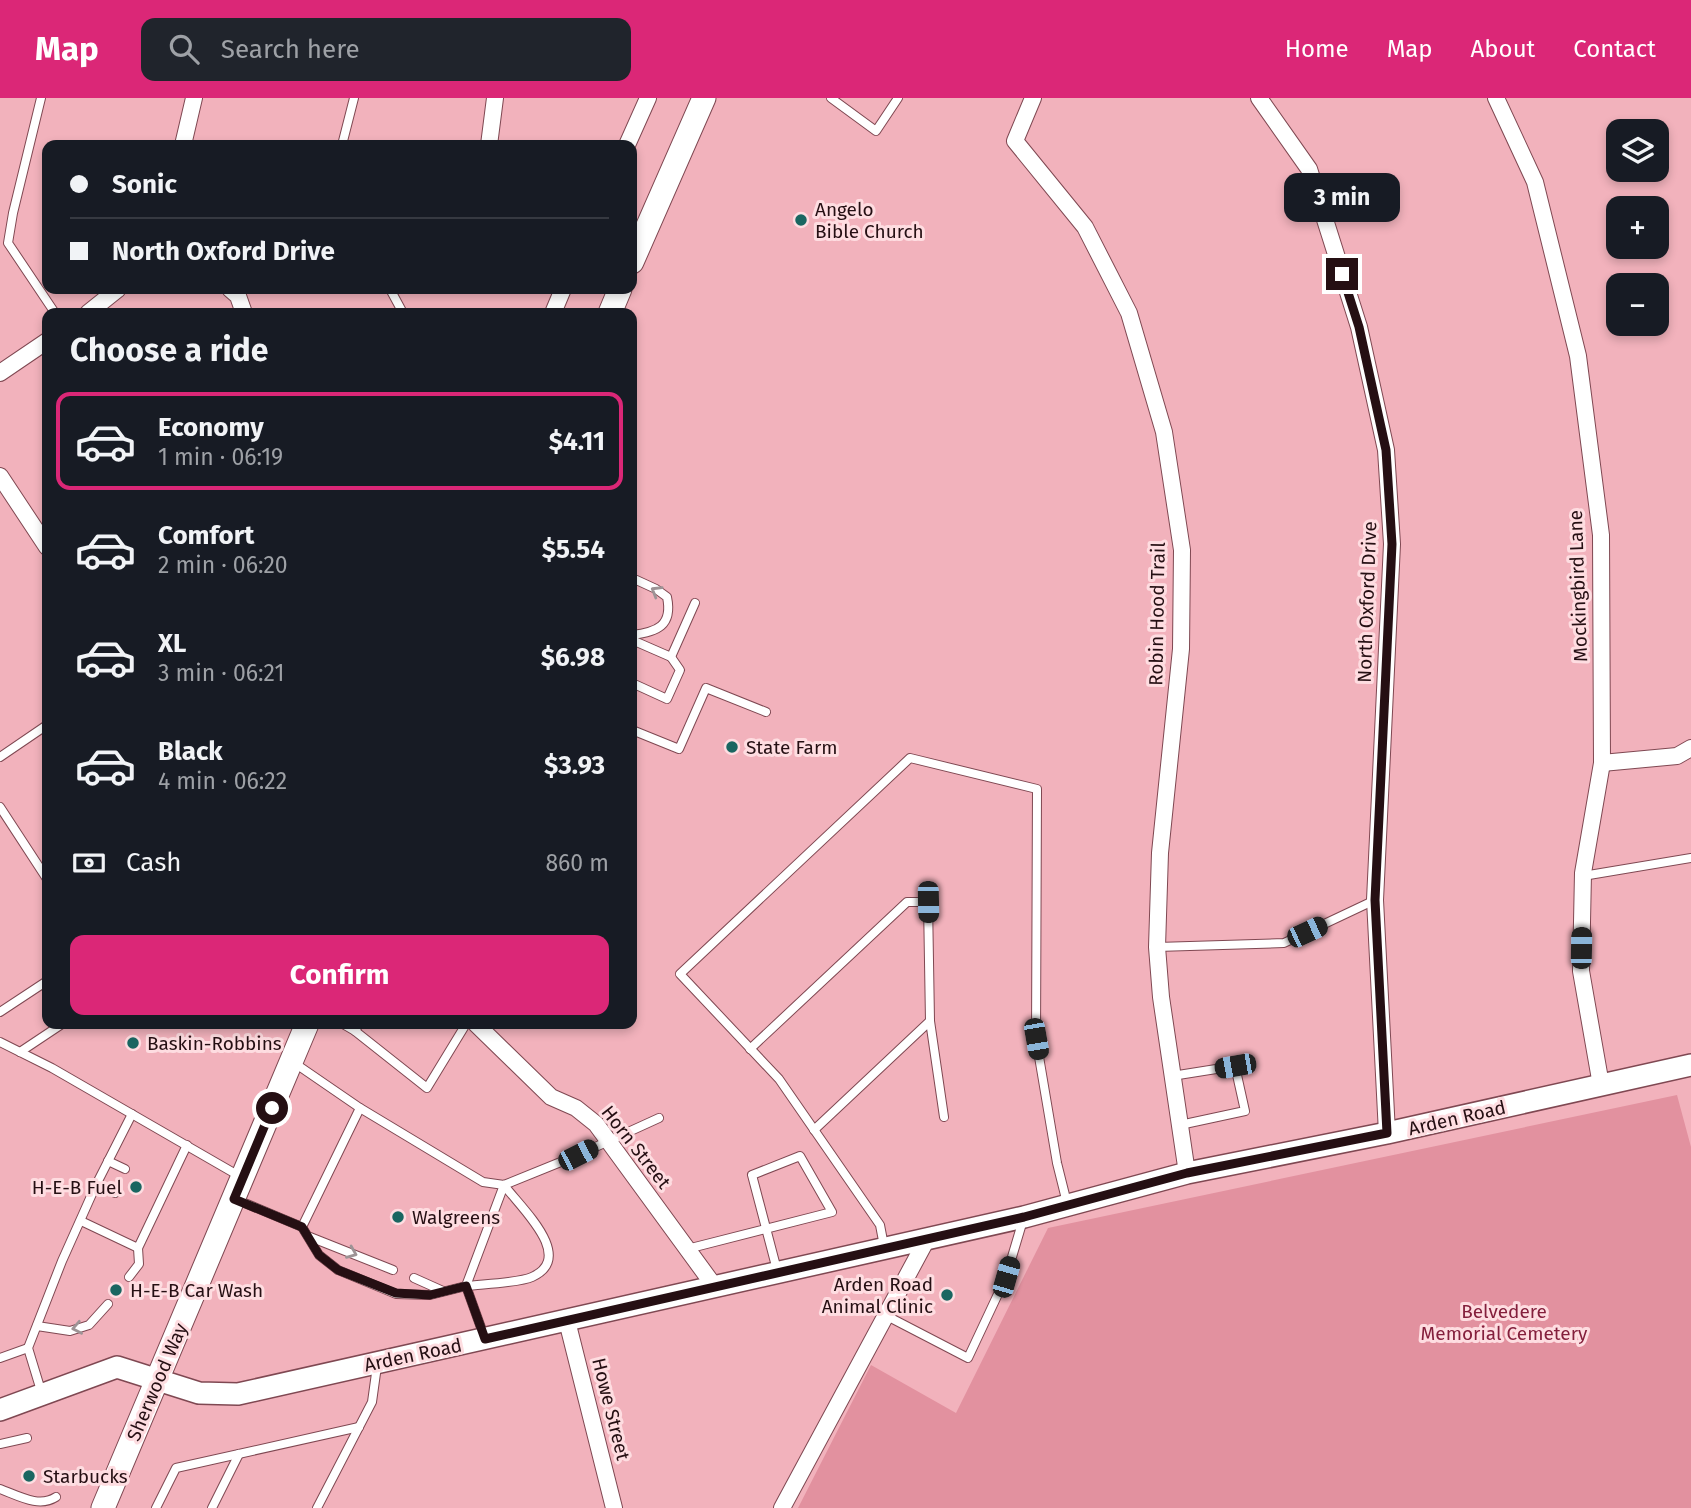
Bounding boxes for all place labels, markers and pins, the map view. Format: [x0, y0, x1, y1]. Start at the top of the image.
place label: Angelo Bible Church [815, 198, 924, 243]
marker: Angelo Bible Church [793, 212, 809, 228]
place label: State Farm [746, 736, 838, 759]
marker: State Farm [724, 739, 740, 755]
place label: Baskin-Robbins [147, 1032, 282, 1055]
marker: Baskin-Robbins [125, 1035, 141, 1051]
place label: H-E-B Fuel [32, 1176, 122, 1199]
marker: H-E-B Fuel [128, 1179, 144, 1195]
place label: Walgreens [412, 1206, 500, 1229]
marker: Walgreens [390, 1209, 406, 1225]
place label: Arden Road Animal Clinic [822, 1273, 933, 1318]
place label: H-E-B Car Wash [130, 1279, 263, 1302]
marker: H-E-B Car Wash [108, 1282, 124, 1298]
marker: Arden Road Animal Clinic [939, 1287, 955, 1303]
place label: Starbucks [43, 1465, 128, 1488]
marker: Starbucks [21, 1468, 37, 1484]

